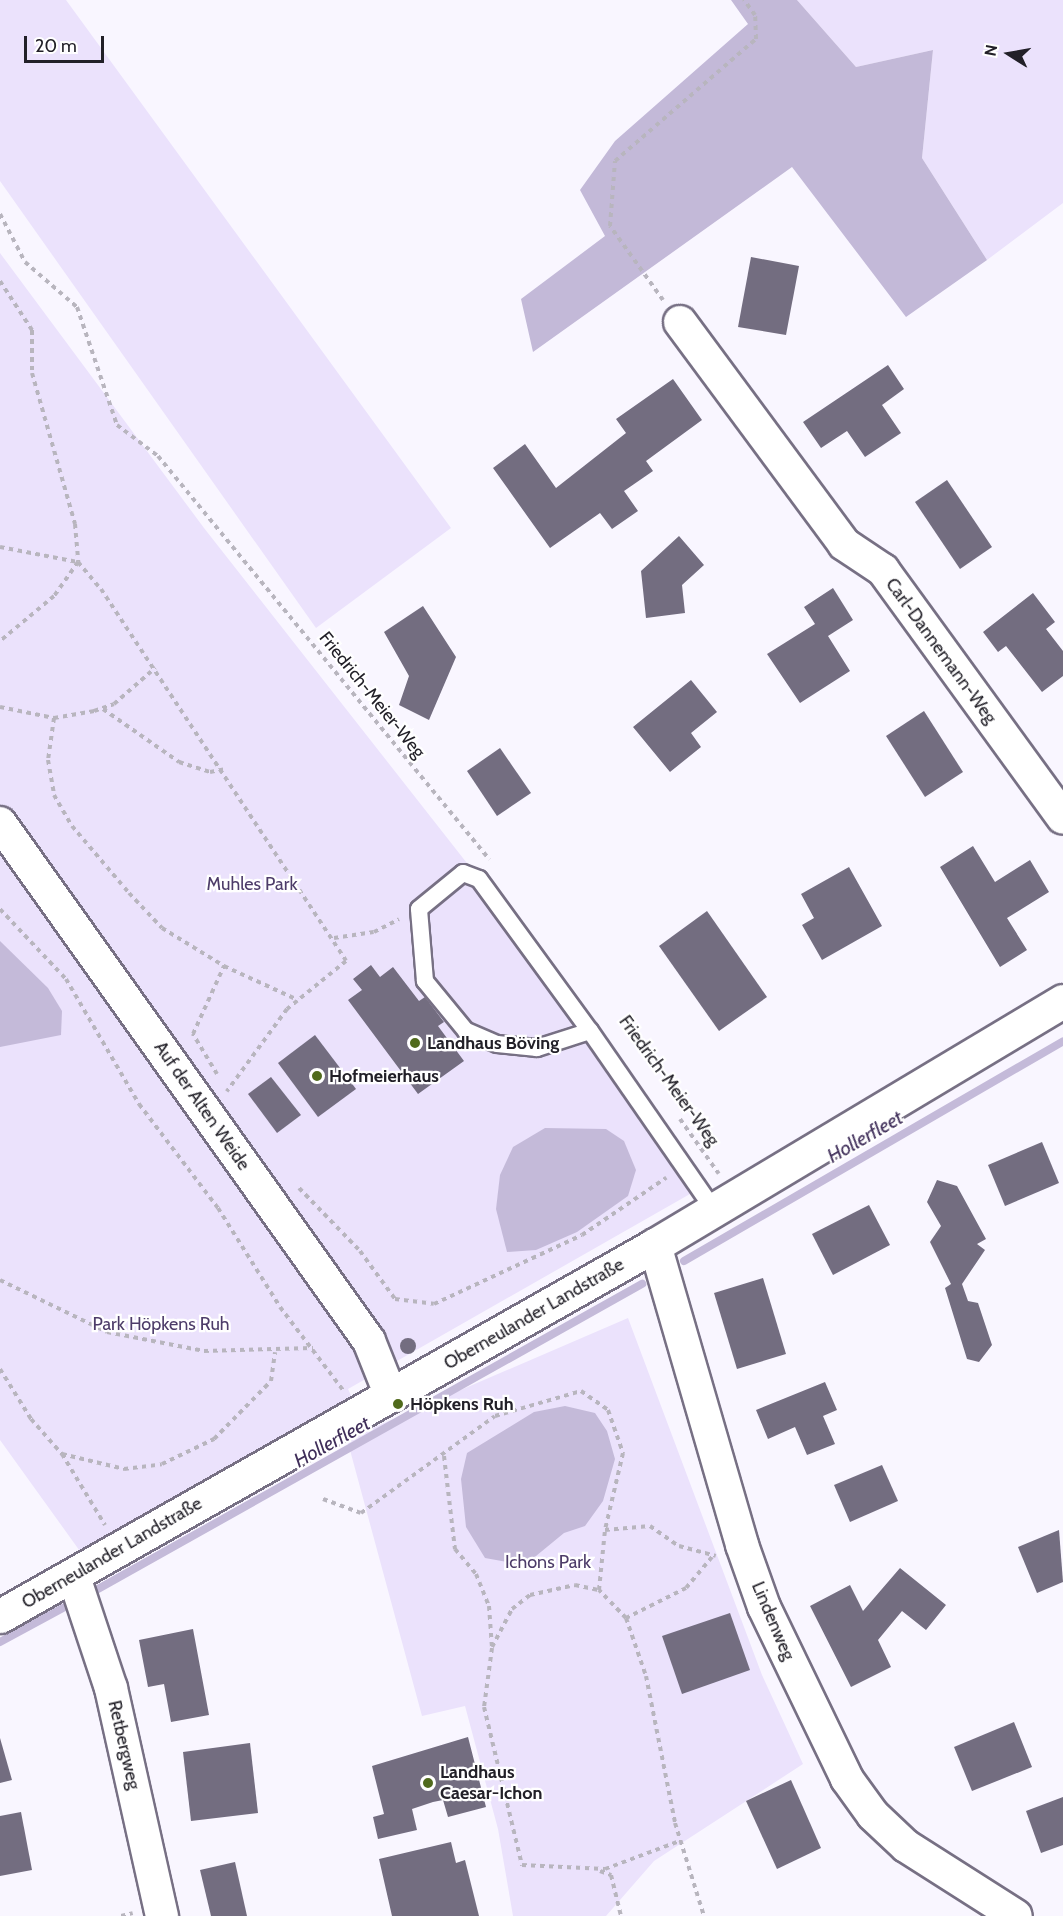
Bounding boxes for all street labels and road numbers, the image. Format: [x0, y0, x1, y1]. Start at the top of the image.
street label: Carl-Dannemann-Weg [881, 574, 1001, 728]
street label: Friedrich-Meier-Weg [314, 627, 430, 763]
street label: Friedrich-Meier-Weg [614, 1011, 724, 1151]
street label: Auf der Alten Weide [149, 1037, 255, 1175]
street label: Oberneulander Landstraße [440, 1254, 628, 1374]
street label: Oberneulander Landstraße [18, 1493, 206, 1613]
street label: Lindenweg [747, 1579, 799, 1663]
street label: Retbergweg [103, 1698, 145, 1792]

